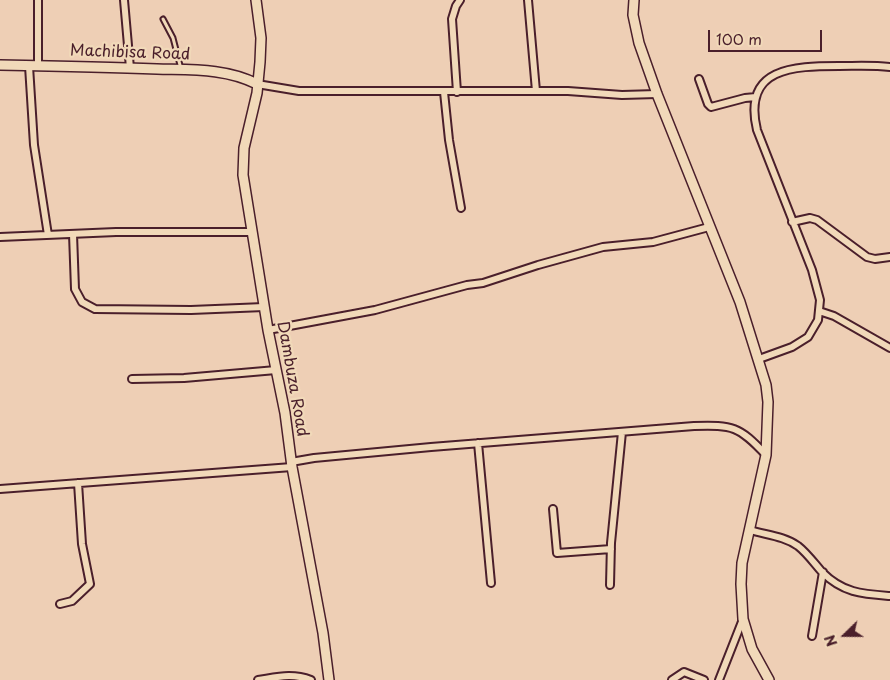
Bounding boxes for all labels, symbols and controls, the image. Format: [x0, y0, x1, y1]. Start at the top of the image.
scale bar [710, 20, 824, 52]
text: 100 m [716, 27, 762, 50]
street label: Machibisa Road [70, 41, 190, 65]
street label: Dambuza Road [272, 320, 312, 438]
north arrow [820, 610, 870, 660]
text: N [819, 632, 842, 650]

